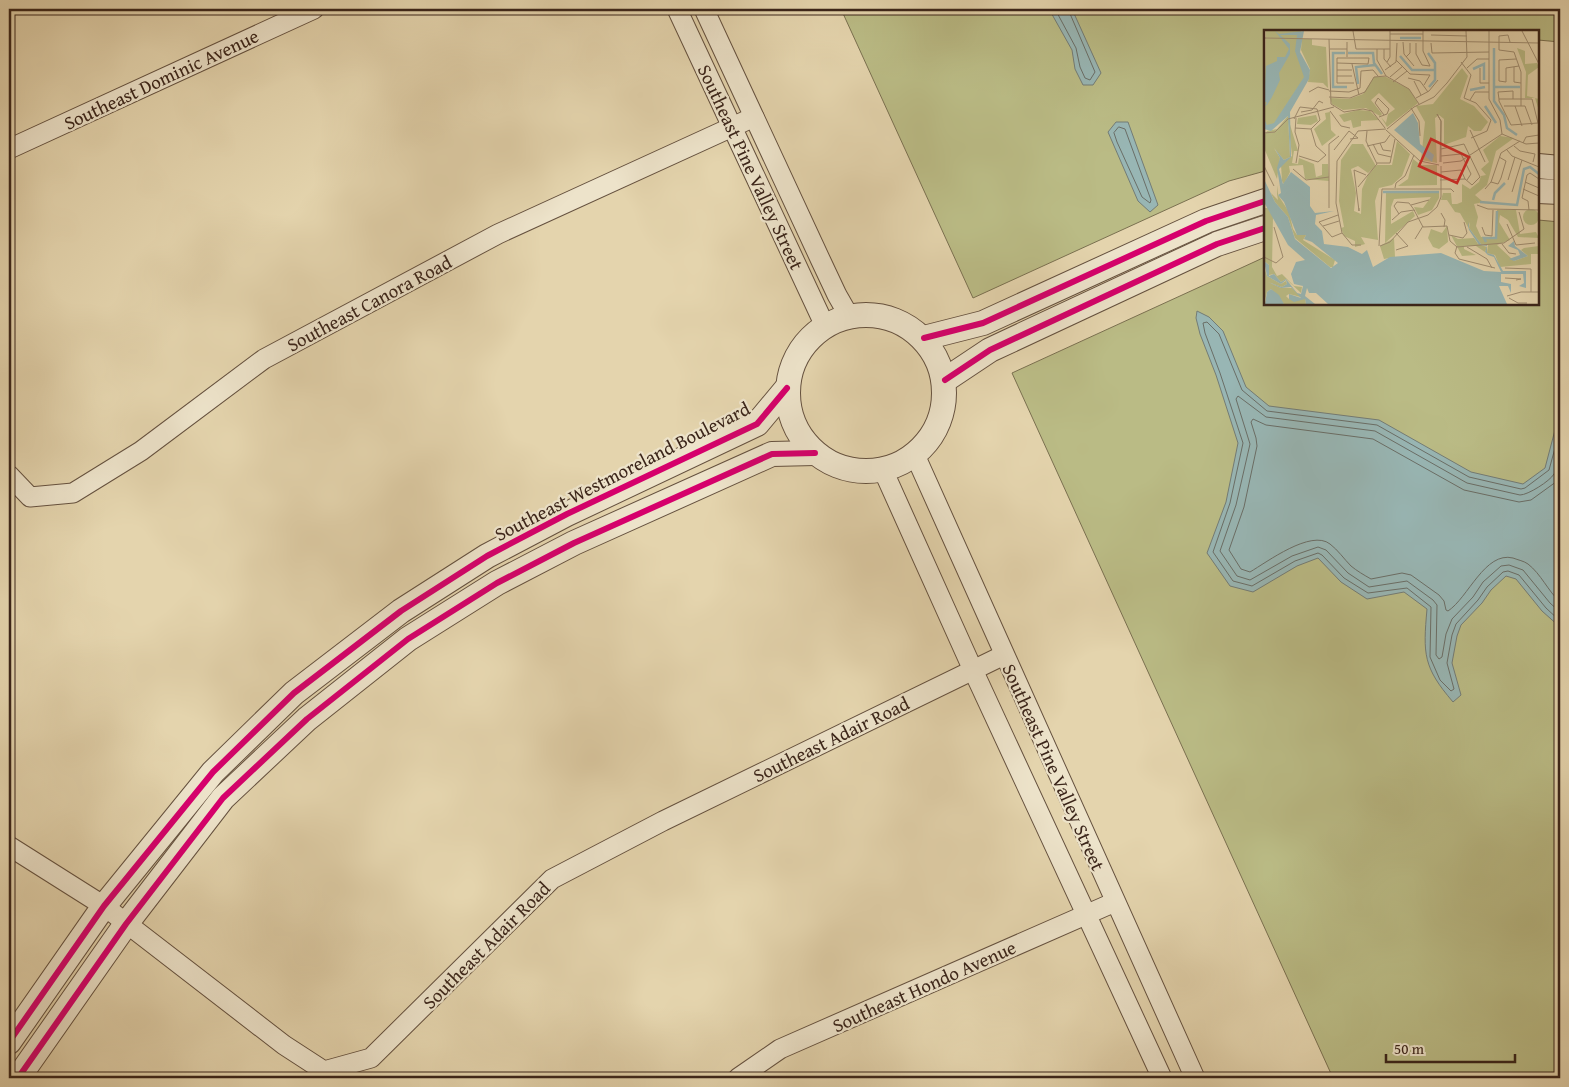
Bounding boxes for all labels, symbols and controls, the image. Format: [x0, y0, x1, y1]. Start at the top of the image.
street label: Southeast Dominic Avenue [59, 21, 263, 136]
inset map [1264, 30, 1539, 305]
street label: Southeast Pine Valley Street [691, 60, 811, 275]
street label: Southeast Canora Road [282, 247, 457, 358]
street label: Southeast Westmoreland Boulevard [489, 394, 755, 548]
street label: Southeast Pine Valley Street [996, 659, 1112, 875]
street label: Southeast Adair Road [748, 689, 915, 789]
street label: Southeast Adair Road [416, 874, 557, 1015]
street label: Southeast Hondo Avenue [828, 933, 1020, 1039]
scale bar [1386, 1032, 1515, 1064]
text: 50 m [1394, 1038, 1425, 1059]

